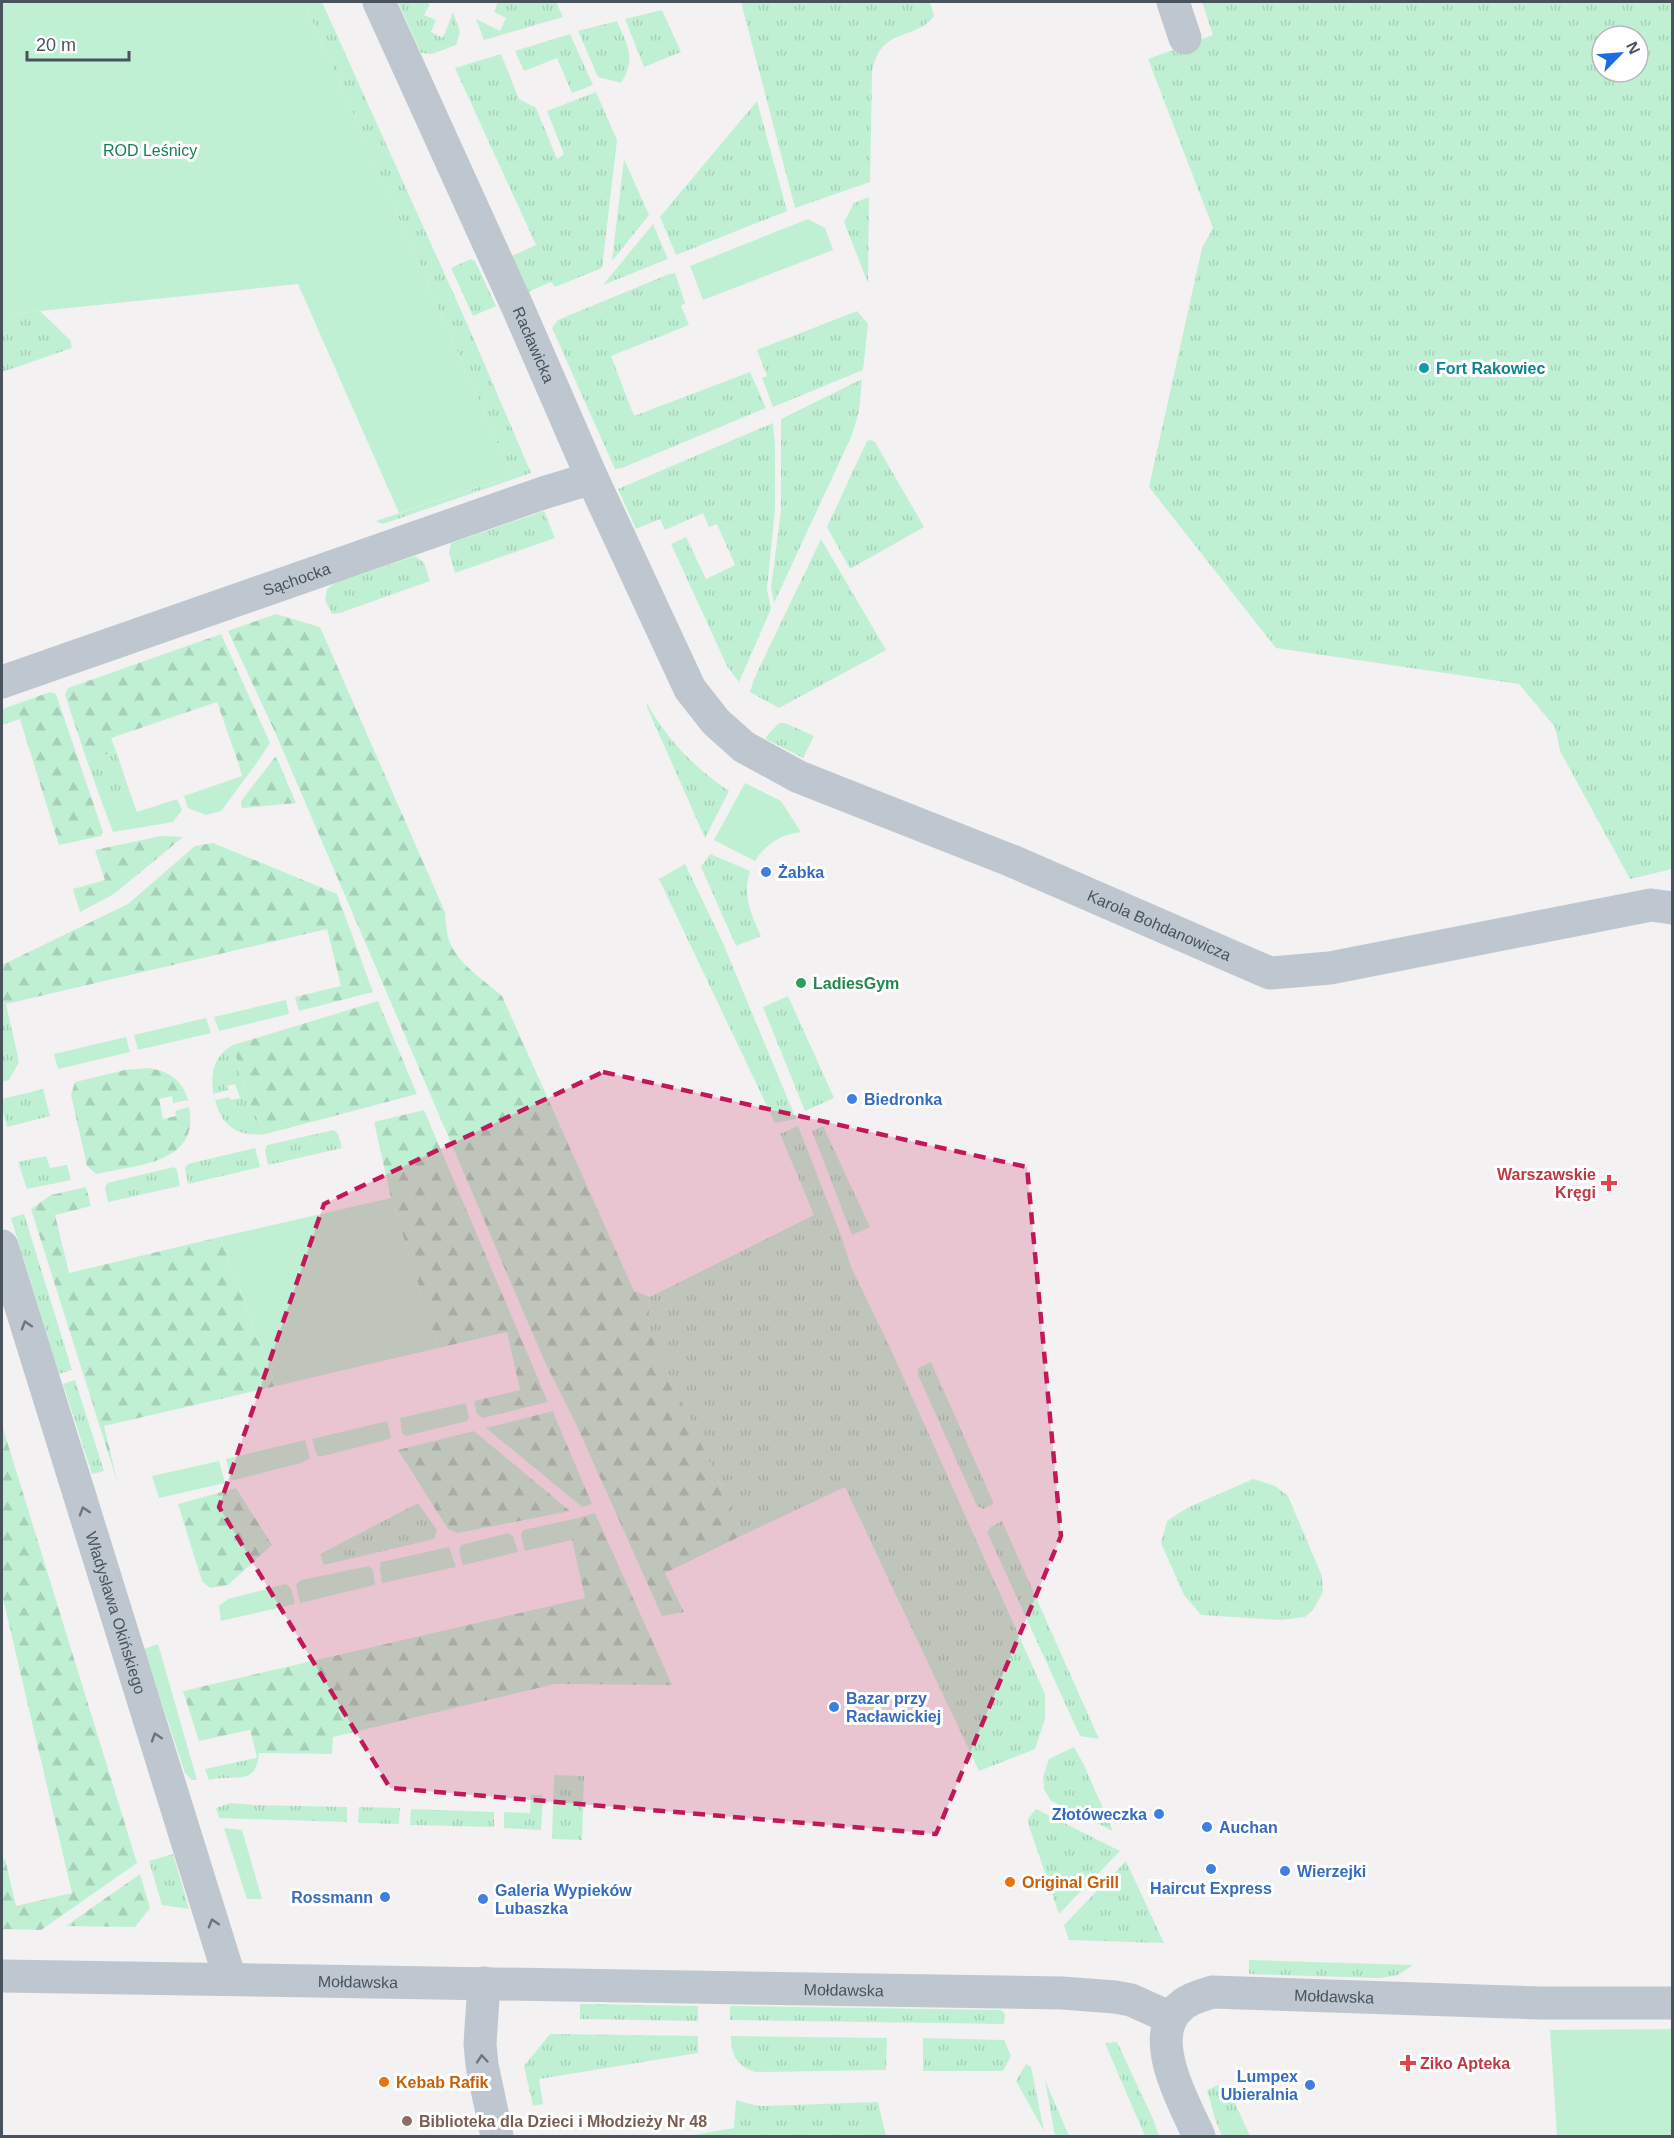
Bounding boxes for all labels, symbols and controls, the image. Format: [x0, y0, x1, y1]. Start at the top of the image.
scale bar [27, 24, 129, 62]
north arrow [1590, 24, 1650, 84]
text: 20 m [36, 35, 76, 55]
text: N [1623, 39, 1643, 57]
park label: ROD Leśnicy [103, 142, 197, 159]
street label: Racławicka [510, 304, 557, 385]
place label: Fort Rakowiec [1436, 360, 1545, 377]
marker: Fort Rakowiec [1417, 361, 1431, 375]
street label: Sąchocka [261, 560, 333, 599]
place label: Żabka [778, 864, 824, 881]
marker: Żabka [759, 865, 773, 879]
street label: Karola Bohdanowicza [1085, 887, 1234, 964]
place label: LadiesGym [813, 975, 899, 992]
marker: LadiesGym [794, 976, 808, 990]
place label: Biedronka [864, 1091, 942, 1108]
marker: Biedronka [845, 1092, 859, 1106]
place label: Warszawskie Kręgi [1497, 1166, 1596, 1201]
marker: Warszawskie Kręgi [1600, 1174, 1618, 1192]
one-way arrow [21, 1320, 33, 1331]
one-way arrow [79, 1506, 91, 1517]
street label: Władysława Okińskiego [82, 1530, 149, 1696]
place label: Bazar przy Racławickiej [846, 1690, 941, 1725]
marker: Bazar przy Racławickiej [827, 1700, 841, 1714]
one-way arrow [150, 1732, 163, 1743]
place label: Złotóweczka [1052, 1806, 1147, 1823]
marker: Złotóweczka [1152, 1807, 1166, 1821]
place label: Auchan [1219, 1819, 1278, 1836]
marker: Auchan [1200, 1820, 1214, 1834]
marker: Haircut Express [1204, 1862, 1218, 1876]
place label: Wierzejki [1297, 1863, 1366, 1880]
marker: Wierzejki [1278, 1864, 1292, 1878]
place label: Original Grill [1022, 1874, 1119, 1891]
marker: Original Grill [1003, 1875, 1017, 1889]
place label: Haircut Express [1150, 1880, 1272, 1897]
place label: Galeria Wypieków Lubaszka [495, 1882, 632, 1917]
place label: Rossmann [291, 1889, 373, 1906]
marker: Rossmann [378, 1890, 392, 1904]
marker: Galeria Wypieków Lubaszka [476, 1892, 490, 1906]
one-way arrow [208, 1918, 220, 1929]
street label: Mołdawska [318, 1973, 398, 1991]
street label: Mołdawska [804, 1981, 884, 1999]
street label: Mołdawska [1294, 1987, 1375, 2006]
one-way arrow [476, 2054, 489, 2063]
place label: Ziko Apteka [1420, 2055, 1510, 2072]
marker: Ziko Apteka [1401, 2056, 1415, 2070]
place label: Lumpex Ubieralnia [1221, 2068, 1298, 2103]
place label: Kebab Rafik [396, 2074, 489, 2091]
marker: Kebab Rafik [377, 2075, 391, 2089]
marker: Lumpex Ubieralnia [1303, 2078, 1317, 2092]
place label: Biblioteka dla Dzieci i Młodzieży Nr 48 [419, 2113, 707, 2130]
marker: Biblioteka dla Dzieci i Młodzieży Nr 48 [400, 2114, 414, 2128]

